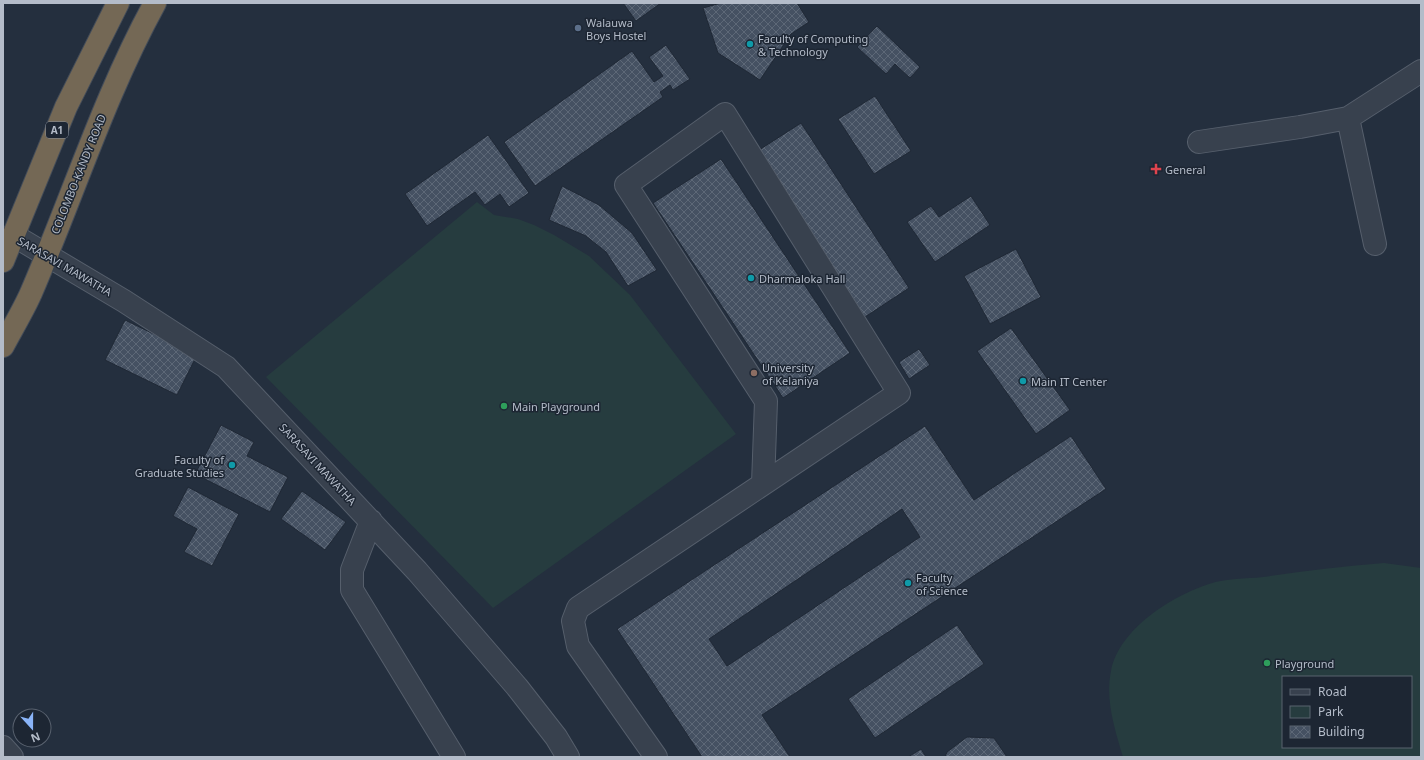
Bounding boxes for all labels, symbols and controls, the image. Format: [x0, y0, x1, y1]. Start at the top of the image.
place label: Walauwa Boys Hostel [586, 15, 646, 43]
marker: Walauwa Boys Hostel [573, 23, 583, 33]
place label: Faculty of Computing & Technology [758, 31, 868, 59]
marker: Faculty of Computing & Technology [745, 39, 755, 49]
street label: COLOMBO-KANDY ROAD [47, 112, 109, 236]
road number: A1 [46, 122, 68, 138]
place label: General [1165, 162, 1206, 177]
marker: General [1150, 163, 1162, 175]
street label: SARASAVI MAWATHA [15, 233, 116, 300]
place label: Dharmaloka Hall [759, 271, 845, 286]
marker: Dharmaloka Hall [746, 273, 756, 283]
place label: University of Kelaniya [762, 360, 819, 388]
marker: University of Kelaniya [749, 368, 759, 378]
place label: Main IT Center [1031, 374, 1107, 389]
marker: Main IT Center [1018, 376, 1028, 386]
place label: Main Playground [512, 399, 600, 414]
marker: Main Playground [499, 401, 509, 411]
street label: SARASAVI MAWATHA [276, 420, 361, 509]
place label: Faculty of Graduate Studies [135, 452, 225, 480]
marker: Faculty of Graduate Studies [227, 460, 237, 470]
place label: Faculty of Science [916, 570, 968, 598]
marker: Faculty of Science [903, 578, 913, 588]
place label: Playground [1275, 656, 1334, 671]
marker: Playground [1262, 658, 1272, 668]
legend [1282, 676, 1412, 748]
text: Road [1318, 683, 1347, 700]
text: Park [1318, 703, 1344, 720]
north arrow [12, 708, 52, 748]
text: Building [1318, 723, 1365, 740]
text: N [29, 729, 43, 746]

